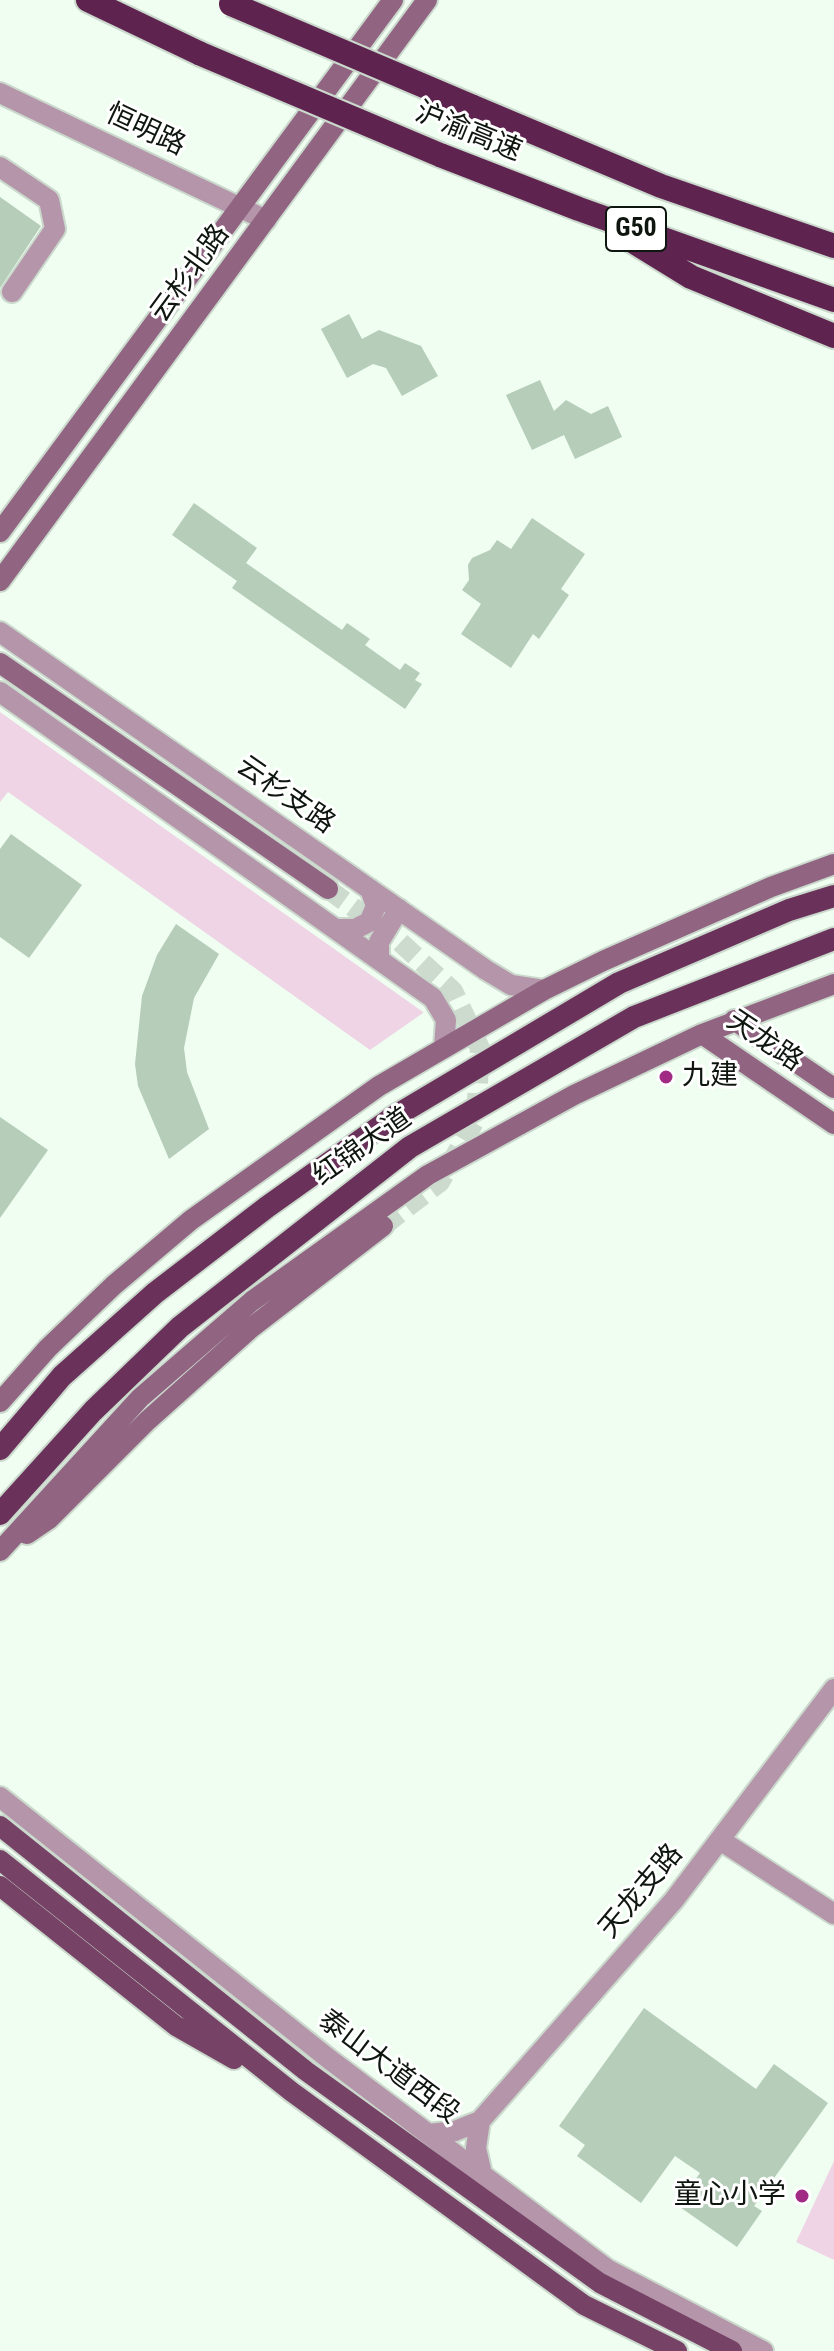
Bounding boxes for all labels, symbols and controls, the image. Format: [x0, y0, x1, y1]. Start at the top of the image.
street label: 沪渝高速 [410, 96, 526, 170]
street label: 恒明路 [100, 98, 190, 164]
road number: G50 [606, 207, 666, 251]
street label: 云杉北路 [144, 219, 238, 329]
street label: 云杉支路 [229, 750, 341, 842]
street label: 天龙路 [720, 1005, 808, 1079]
place label: 九建 [682, 1060, 738, 1094]
marker: 九建 [657, 1068, 675, 1086]
street label: 红锦大道 [307, 1102, 419, 1194]
street label: 天龙支路 [593, 1838, 691, 1946]
street label: 泰山大道西段 [311, 2004, 465, 2132]
place label: 童心小学 [674, 2179, 786, 2213]
marker: 童心小学 [793, 2187, 811, 2205]

